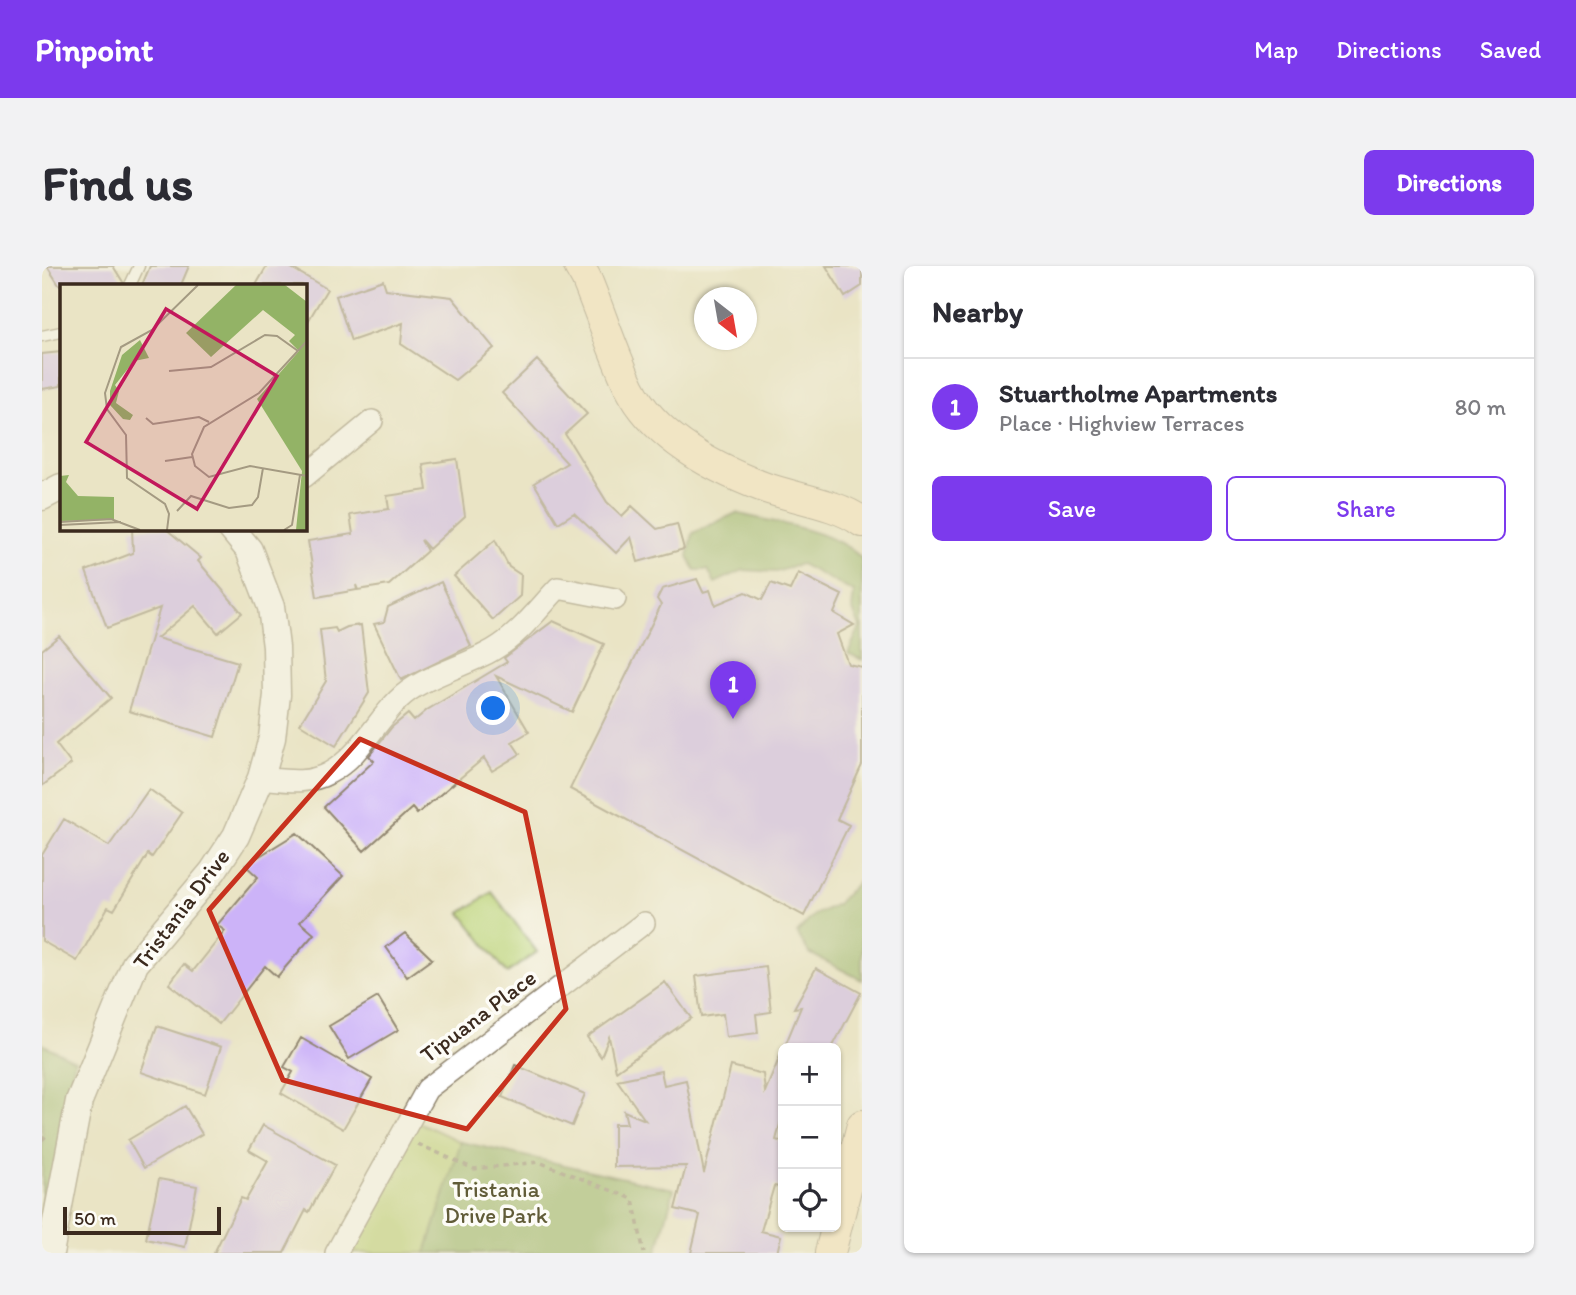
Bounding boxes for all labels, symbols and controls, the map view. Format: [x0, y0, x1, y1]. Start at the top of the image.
text: Pinpoint [35, 30, 153, 69]
text: Map [1254, 35, 1298, 64]
text: Directions [1336, 35, 1442, 64]
text: Saved [1480, 35, 1541, 64]
button: Directions [1364, 150, 1534, 215]
text: Find us [42, 153, 193, 212]
inset map [60, 284, 306, 530]
north arrow [694, 287, 757, 350]
text: Nearby [932, 293, 1023, 330]
text: Stuartholme Apartments [999, 377, 1277, 409]
text: 1 [950, 393, 960, 421]
text: 80 m [1455, 393, 1506, 421]
text: Place · Highview Terraces [999, 409, 1245, 437]
button: Save [932, 476, 1212, 541]
button: Share [1226, 476, 1506, 541]
pin: 1 [710, 661, 756, 719]
your location [476, 691, 510, 725]
street label: Tristania Drive [126, 843, 236, 975]
street label: Tipuana Place [415, 963, 541, 1069]
map controls [778, 1043, 841, 1232]
button: + [778, 1043, 841, 1106]
button: − [778, 1106, 841, 1169]
button: locate [778, 1169, 841, 1232]
park label: Tristania Drive Park [444, 1175, 548, 1229]
scale bar [63, 1204, 220, 1236]
text: 50 m [74, 1207, 116, 1230]

